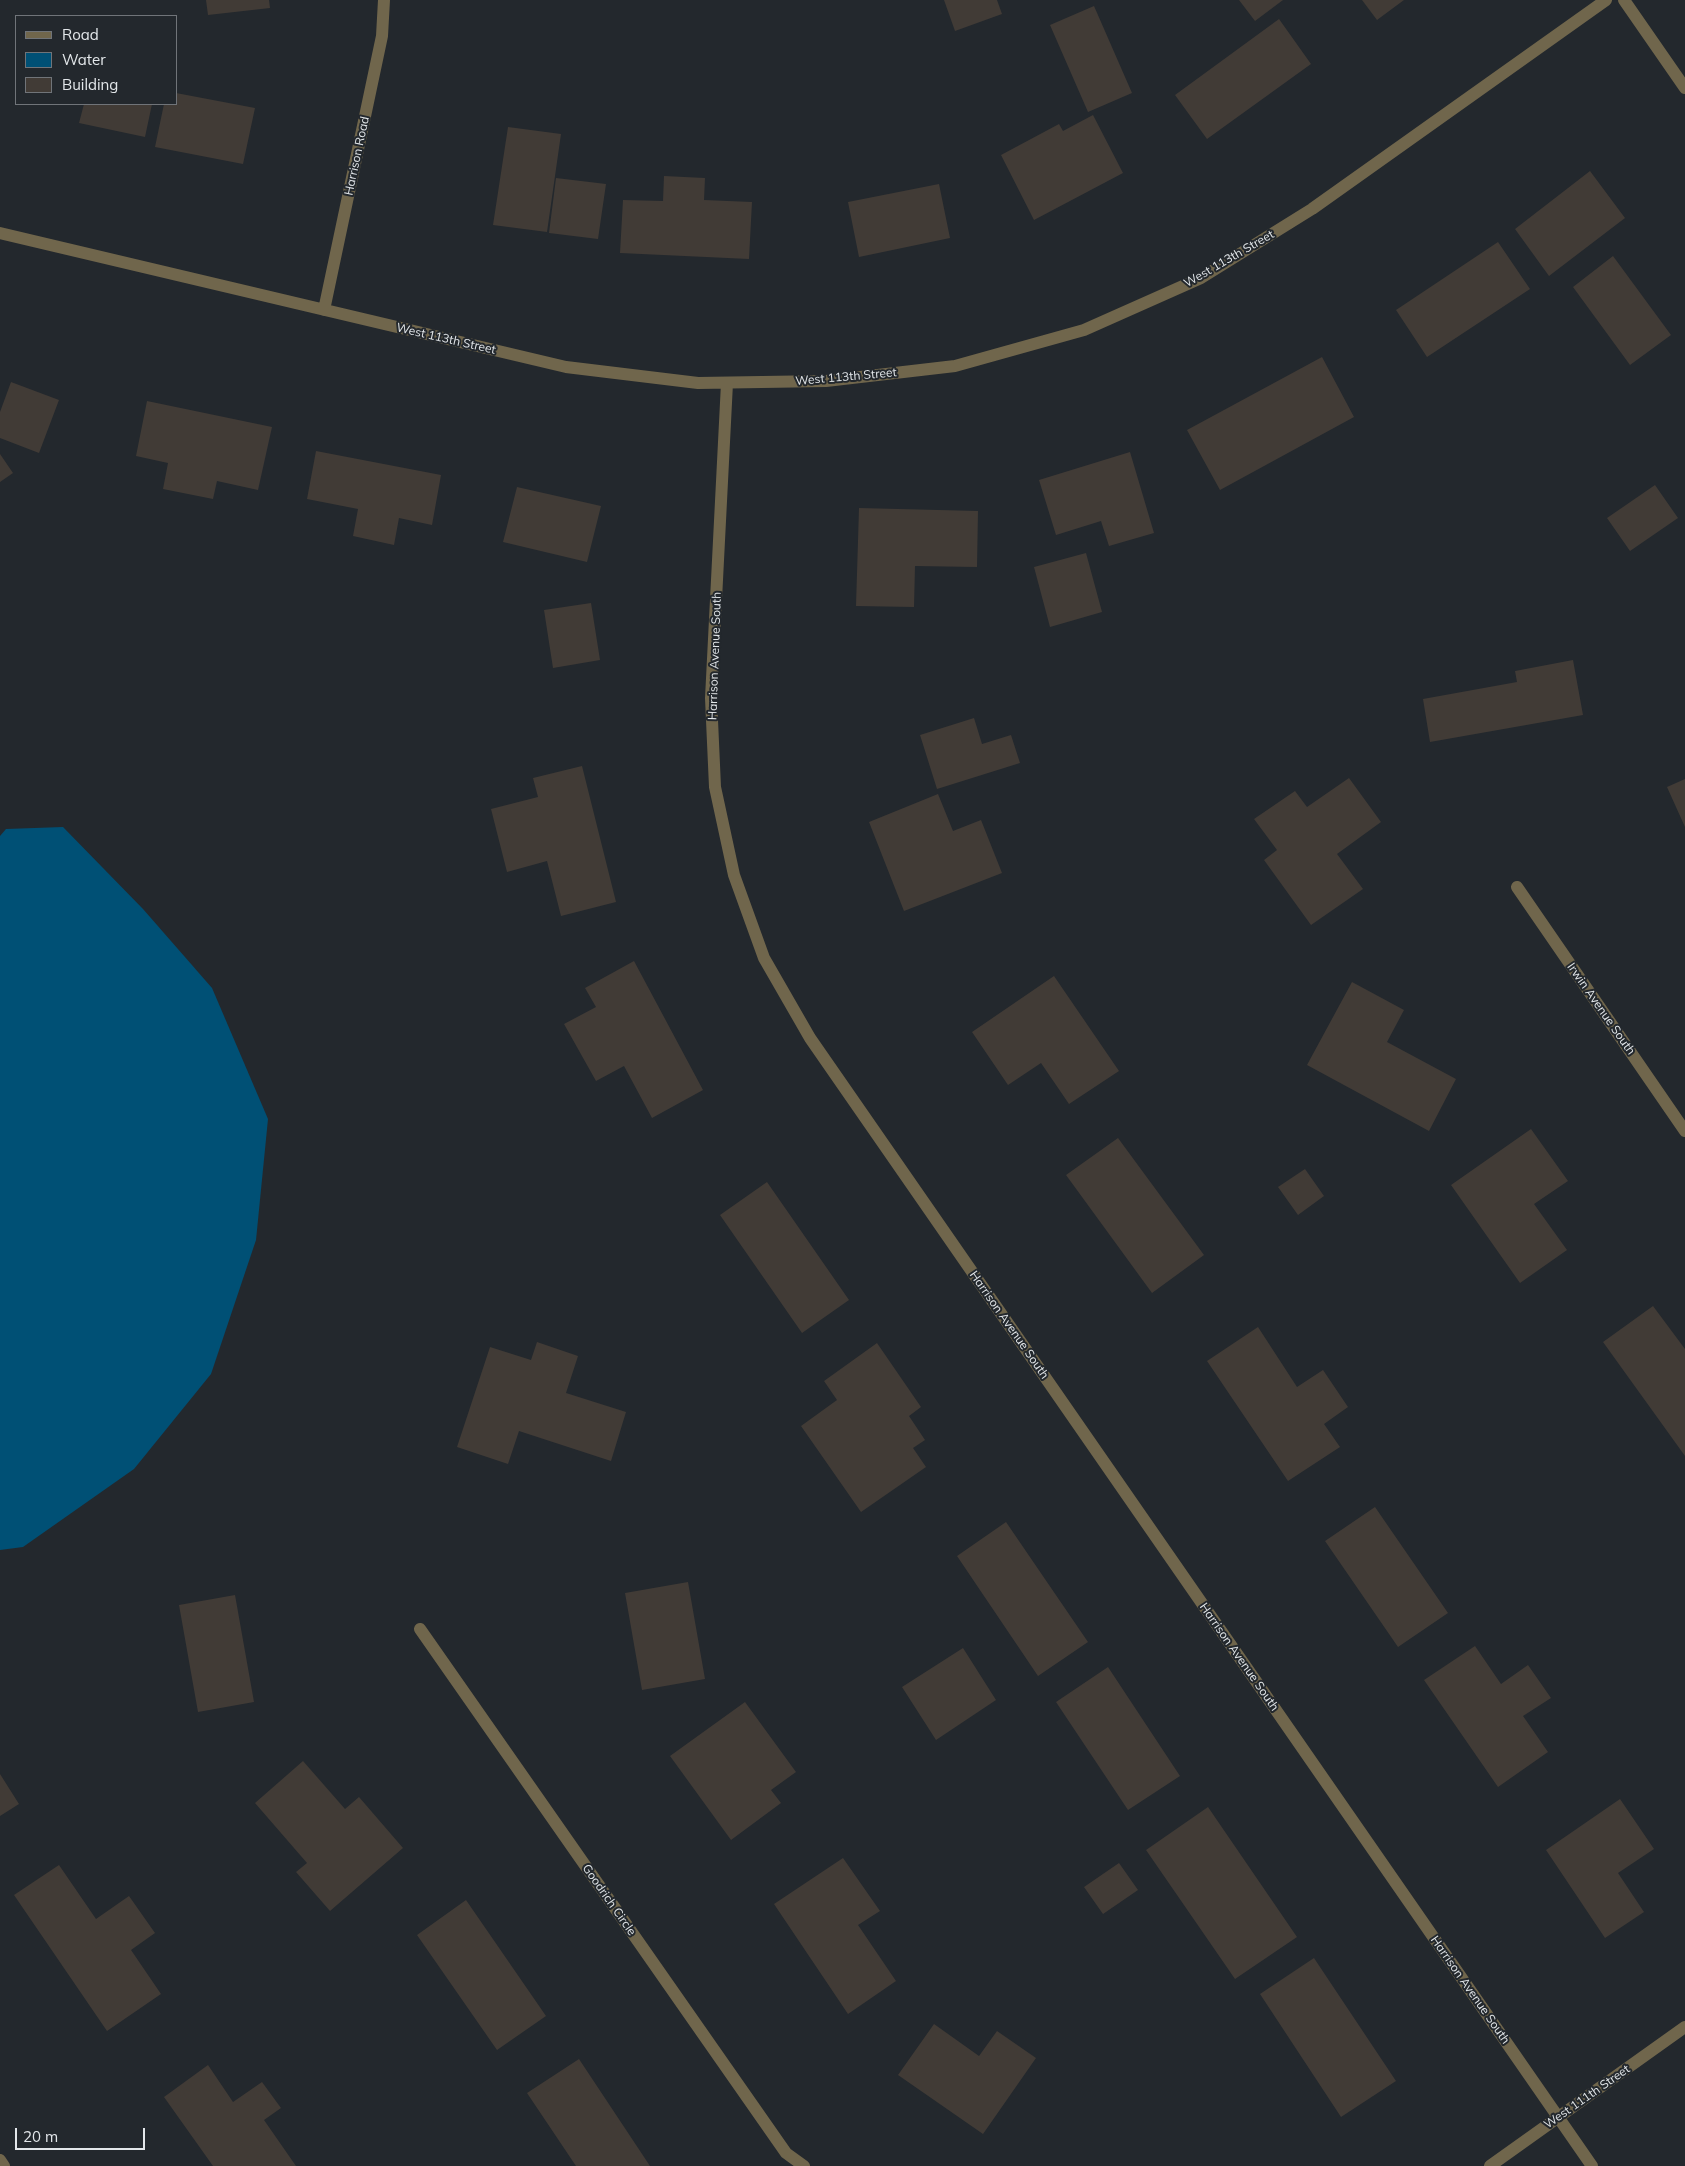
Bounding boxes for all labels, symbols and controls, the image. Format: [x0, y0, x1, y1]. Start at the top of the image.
legend [15, 15, 178, 105]
text: Road [62, 25, 99, 44]
text: Water [62, 50, 106, 69]
text: Building [62, 75, 118, 94]
street label: Harrison Road [342, 115, 372, 197]
street label: West 113th Street [1181, 227, 1277, 291]
street label: West 113th Street [395, 321, 497, 357]
street label: West 113th Street [795, 365, 897, 389]
street label: Harrison Avenue South [706, 592, 724, 720]
street label: Irwin Avenue South [1564, 960, 1638, 1058]
street label: Harrison Avenue South [966, 1268, 1052, 1382]
street label: Harrison Avenue South [1196, 1600, 1282, 1714]
street label: Goodrich Circle [579, 1862, 639, 1938]
street label: Harrison Avenue South [1427, 1933, 1513, 2047]
street label: West 111th Street [1541, 2062, 1633, 2132]
scale bar [18, 2118, 148, 2150]
text: 20 m [23, 2127, 58, 2146]

